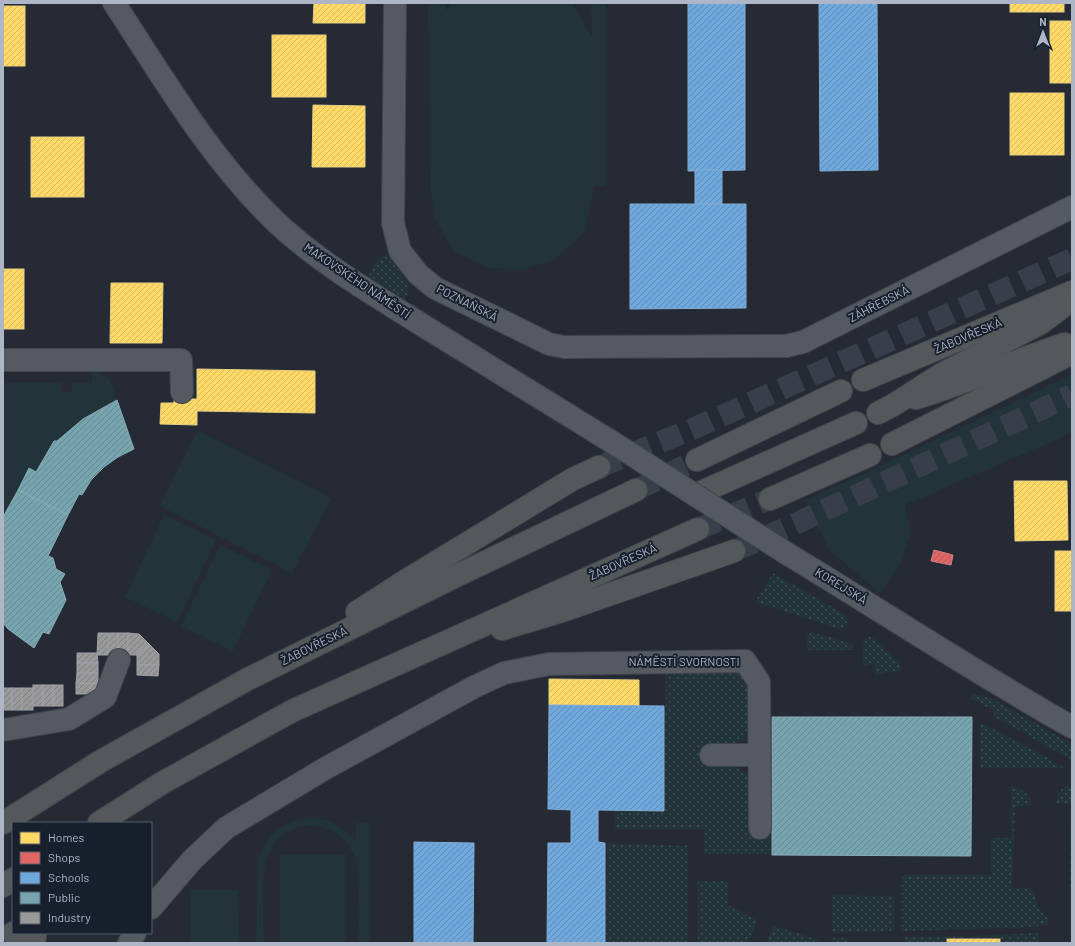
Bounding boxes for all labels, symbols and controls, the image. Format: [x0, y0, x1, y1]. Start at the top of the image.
north arrow [1023, 12, 1063, 52]
text: N [1039, 15, 1047, 28]
street label: MAKOVSKÉHO NÁMĚSTÍ [302, 240, 413, 321]
street label: POZNAŇSKÁ [435, 281, 500, 323]
street label: ZÁHŘEBSKÁ [846, 282, 911, 324]
street label: ŽABOVŘESKÁ [932, 314, 1004, 356]
street label: ŽABOVŘESKÁ [587, 540, 658, 582]
street label: KOREJSKÁ [813, 564, 870, 606]
street label: ŽABOVŘESKÁ [278, 623, 349, 667]
street label: NÁMĚSTÍ SVORNOSTI [628, 654, 740, 668]
legend [12, 822, 152, 934]
text: Homes [48, 830, 85, 844]
text: Shops [48, 850, 81, 864]
text: Schools [48, 870, 89, 884]
text: Public [48, 890, 80, 904]
text: Industry [48, 910, 91, 924]

